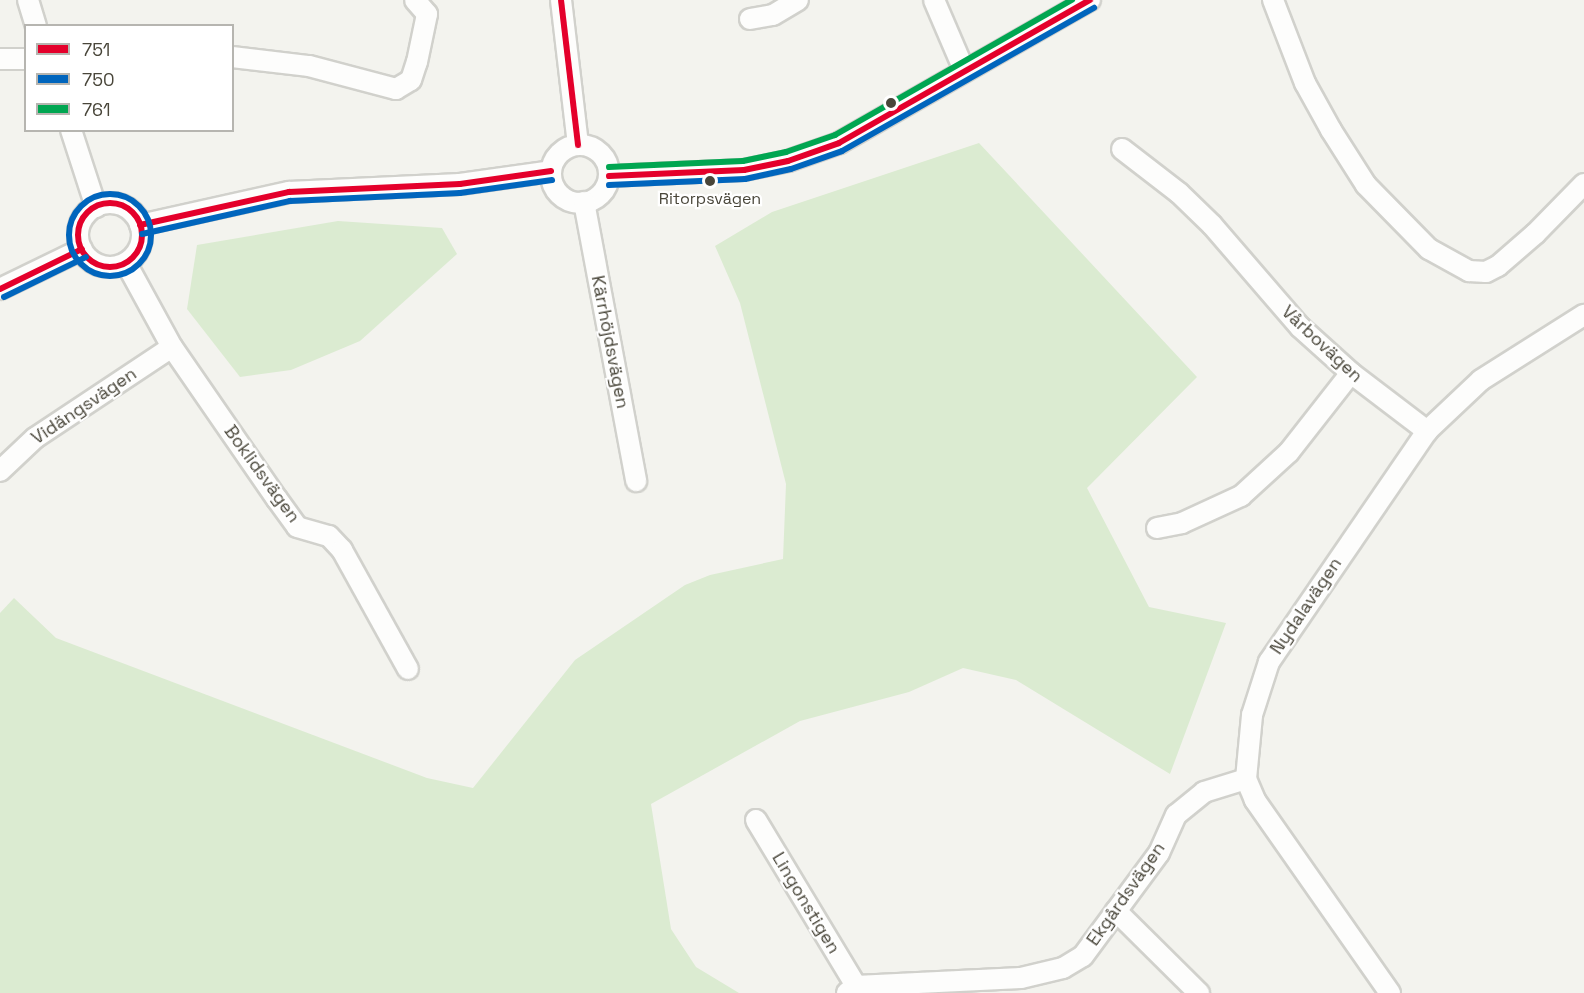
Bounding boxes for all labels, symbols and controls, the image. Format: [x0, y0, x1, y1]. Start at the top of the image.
legend [24, 24, 234, 132]
text: 751 [82, 38, 110, 61]
text: 750 [82, 68, 114, 91]
unlabelled marker [885, 97, 897, 109]
text: 761 [82, 98, 111, 121]
marker: Ritorpsvägen [704, 175, 716, 187]
place label: Ritorpsvägen [659, 189, 761, 209]
street label: Kärrhöjdsvägen [587, 274, 633, 410]
street label: Vårbovägen [1277, 301, 1367, 387]
street label: Vidängsvägen [27, 363, 141, 449]
street label: Boklidsvägen [219, 421, 305, 527]
street label: Nydalavägen [1266, 554, 1346, 658]
street label: Ekgårdsvägen [1082, 838, 1170, 950]
street label: Lingonstigen [767, 848, 845, 958]

